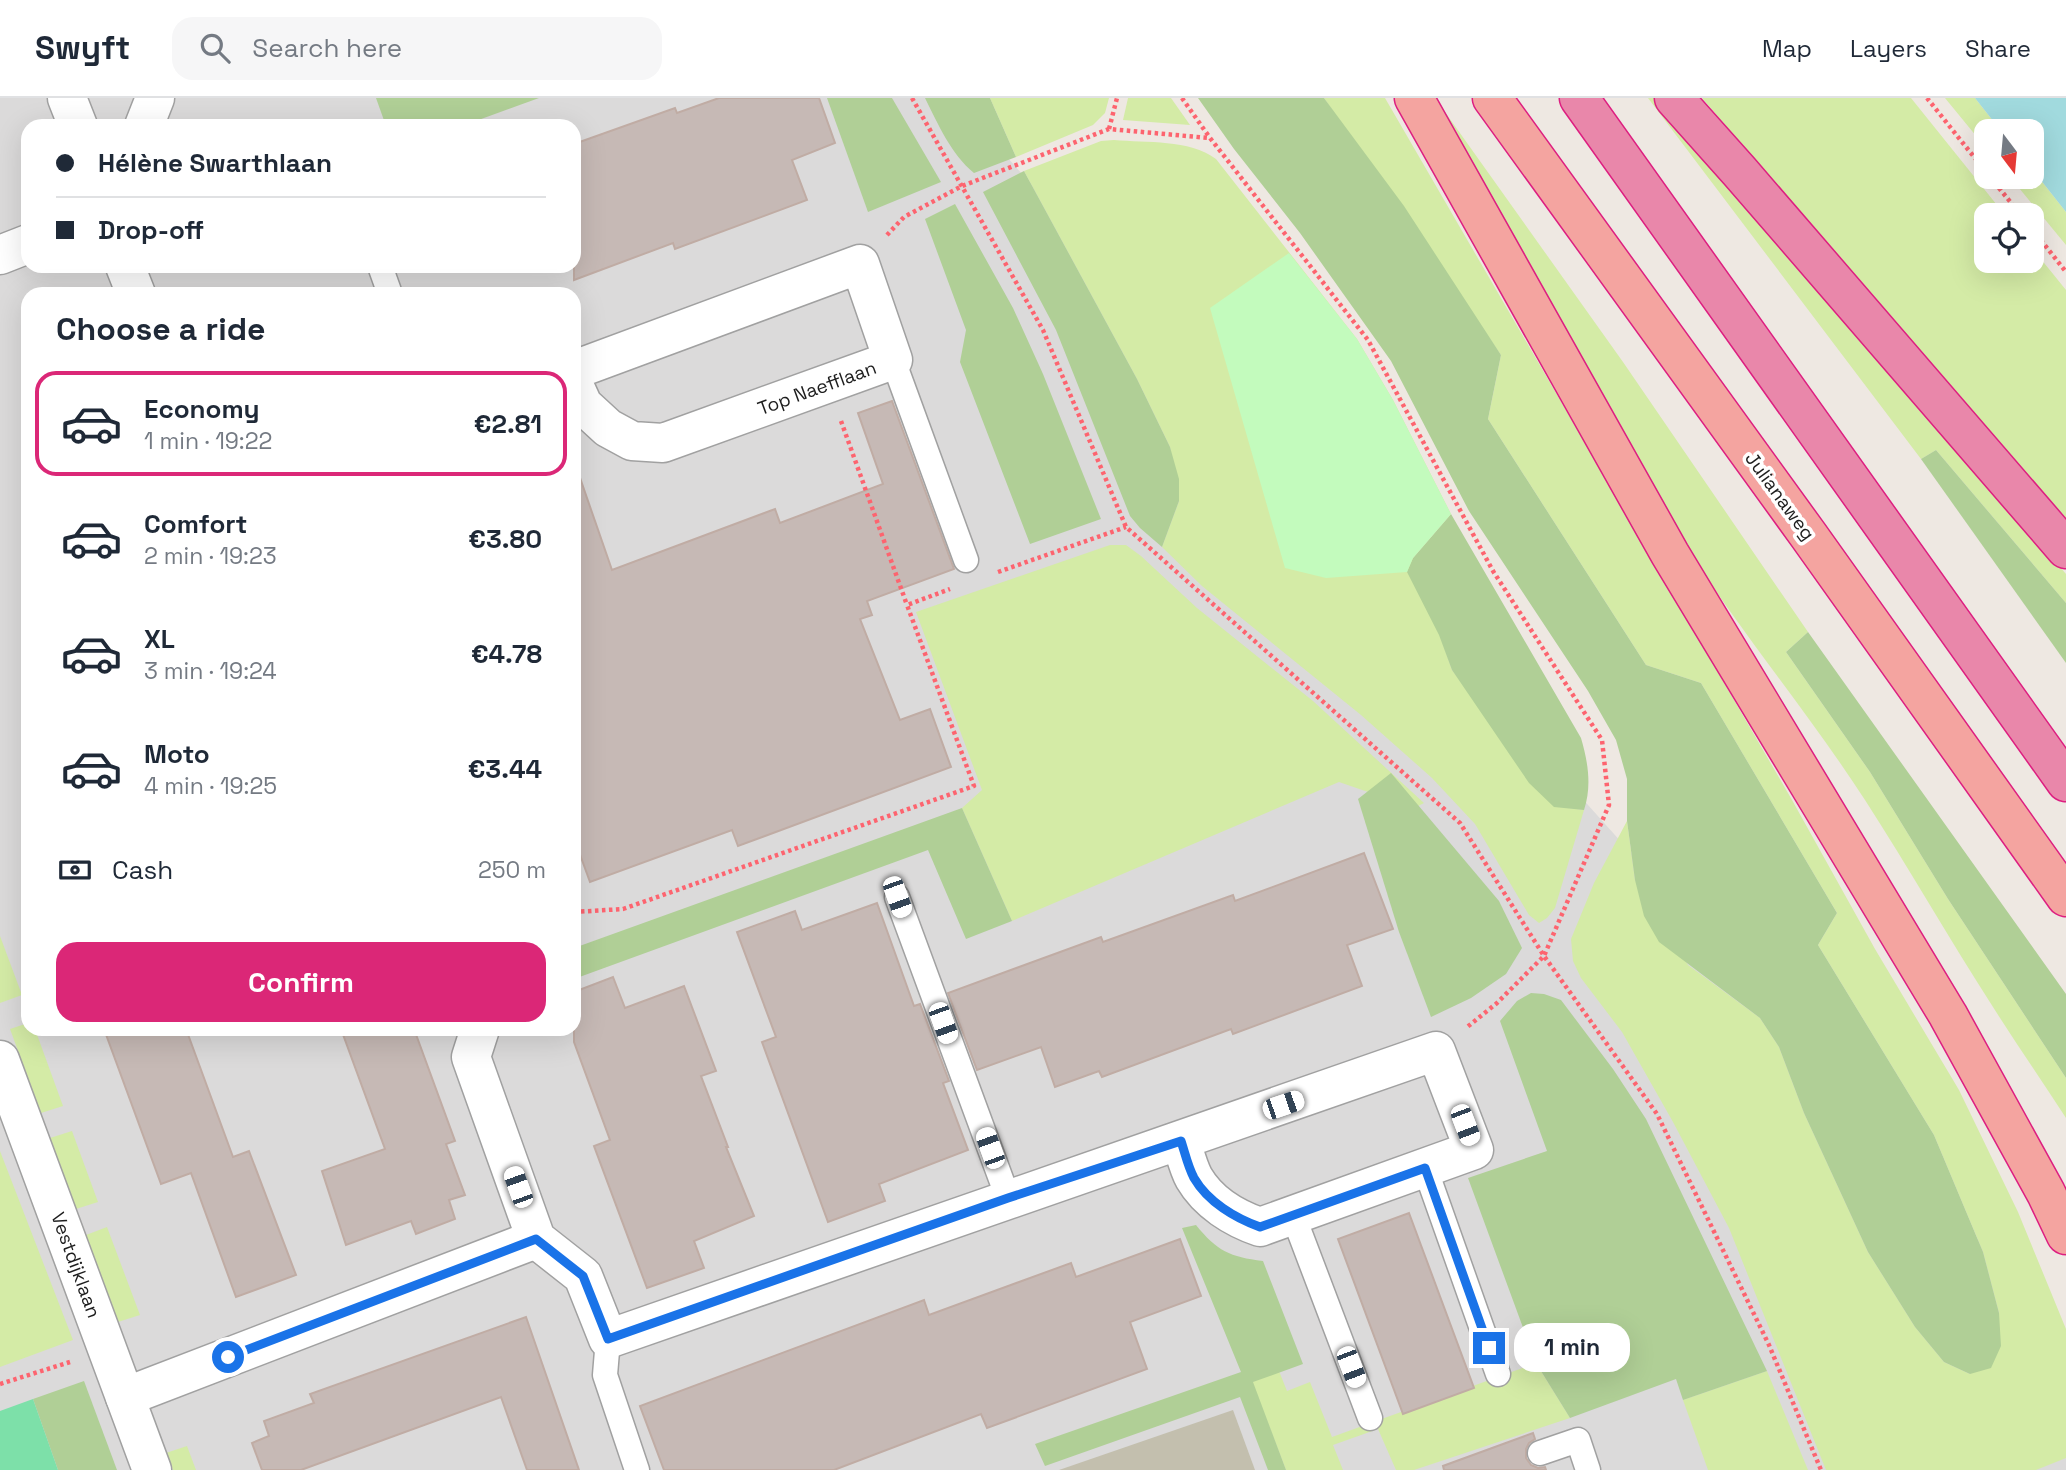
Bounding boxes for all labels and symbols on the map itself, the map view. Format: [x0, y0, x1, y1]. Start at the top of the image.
north arrow [1974, 119, 2044, 189]
street label: Top Naefflaan [754, 355, 880, 421]
street label: Julianaweg [1739, 447, 1821, 545]
car [880, 874, 915, 920]
car [926, 1000, 961, 1046]
car [1260, 1088, 1307, 1122]
car [1448, 1102, 1483, 1148]
car [973, 1125, 1008, 1171]
car [501, 1164, 536, 1210]
street label: Vestdijklaan [45, 1209, 107, 1321]
callout: 1 min [1514, 1324, 1629, 1372]
route end [1473, 1332, 1505, 1364]
route start [212, 1341, 244, 1373]
car [1334, 1344, 1369, 1390]

